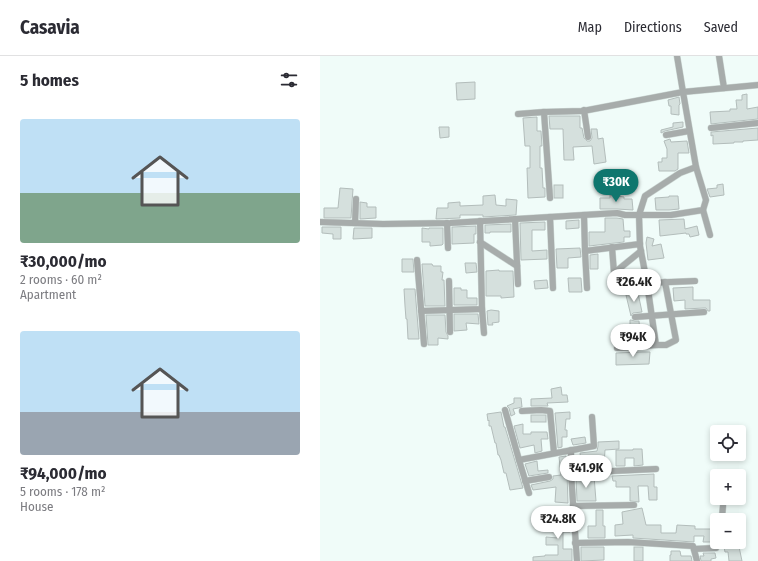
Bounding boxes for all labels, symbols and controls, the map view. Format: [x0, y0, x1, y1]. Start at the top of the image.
text: Casavia [20, 16, 80, 39]
text: Map [578, 19, 602, 36]
text: Directions [624, 19, 682, 36]
text: Saved [704, 19, 738, 36]
icon: filters [278, 69, 300, 91]
text: 5 homes [20, 70, 79, 91]
icon: home [124, 145, 196, 217]
pin: ₹30K [592, 169, 640, 203]
text: ₹30K [602, 174, 630, 189]
text: ₹30,000/mo [20, 251, 107, 272]
pin: ₹26.4K [601, 269, 667, 303]
text: 2 rooms · 60 m² [20, 272, 102, 287]
text: ₹26.4K [616, 274, 652, 289]
text: Apartment [20, 287, 76, 302]
pin: ₹94K [609, 324, 657, 358]
text: ₹94K [619, 329, 647, 344]
icon: home [124, 357, 196, 429]
map controls [710, 425, 746, 549]
button: locate [710, 425, 746, 461]
pin: ₹41.9K [553, 455, 619, 489]
text: ₹41.9K [569, 460, 603, 475]
text: ₹94,000/mo [20, 463, 107, 484]
button: + [710, 469, 746, 505]
text: 5 rooms · 178 m² [20, 484, 106, 499]
text: House [20, 499, 54, 514]
pin: ₹24.8K [525, 506, 591, 540]
text: ₹24.8K [540, 511, 576, 526]
button: − [710, 513, 746, 549]

